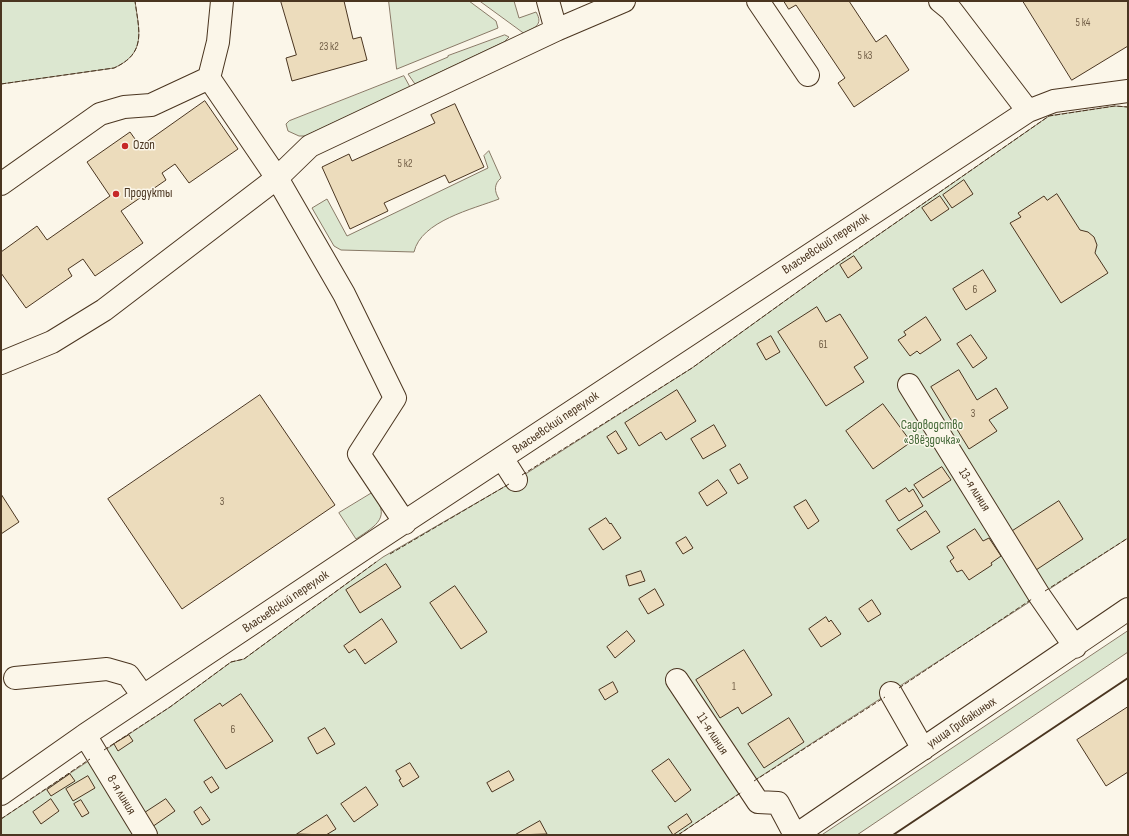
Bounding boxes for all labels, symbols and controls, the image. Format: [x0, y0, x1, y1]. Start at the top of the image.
house number: 5 к4 [1076, 16, 1090, 30]
house number: 23 к2 [319, 40, 339, 54]
house number: 5 к3 [858, 49, 872, 63]
place label: Ozon [133, 138, 155, 154]
marker: Ozon [120, 141, 130, 151]
house number: 5 к2 [398, 157, 412, 171]
place label: Продукты [124, 186, 172, 202]
marker: Продукты [111, 189, 121, 199]
street label: Власьевский переулок [780, 210, 872, 278]
house number: 6 [973, 283, 977, 297]
house number: 61 [819, 338, 827, 352]
street label: Власьевский переулок [510, 388, 602, 458]
house number: 3 [971, 407, 975, 421]
park label: Садоводство «Звёздочка» [901, 418, 963, 449]
street label: 13-я линия [955, 466, 993, 514]
house number: 3 [220, 495, 224, 509]
street label: Власьевский переулок [240, 567, 332, 637]
house number: 1 [732, 680, 736, 694]
street label: улица Грибакиных [924, 694, 1000, 752]
street label: 11-я линия [693, 710, 731, 758]
house number: 6 [231, 723, 235, 737]
street label: 8-я линия [103, 772, 139, 818]

